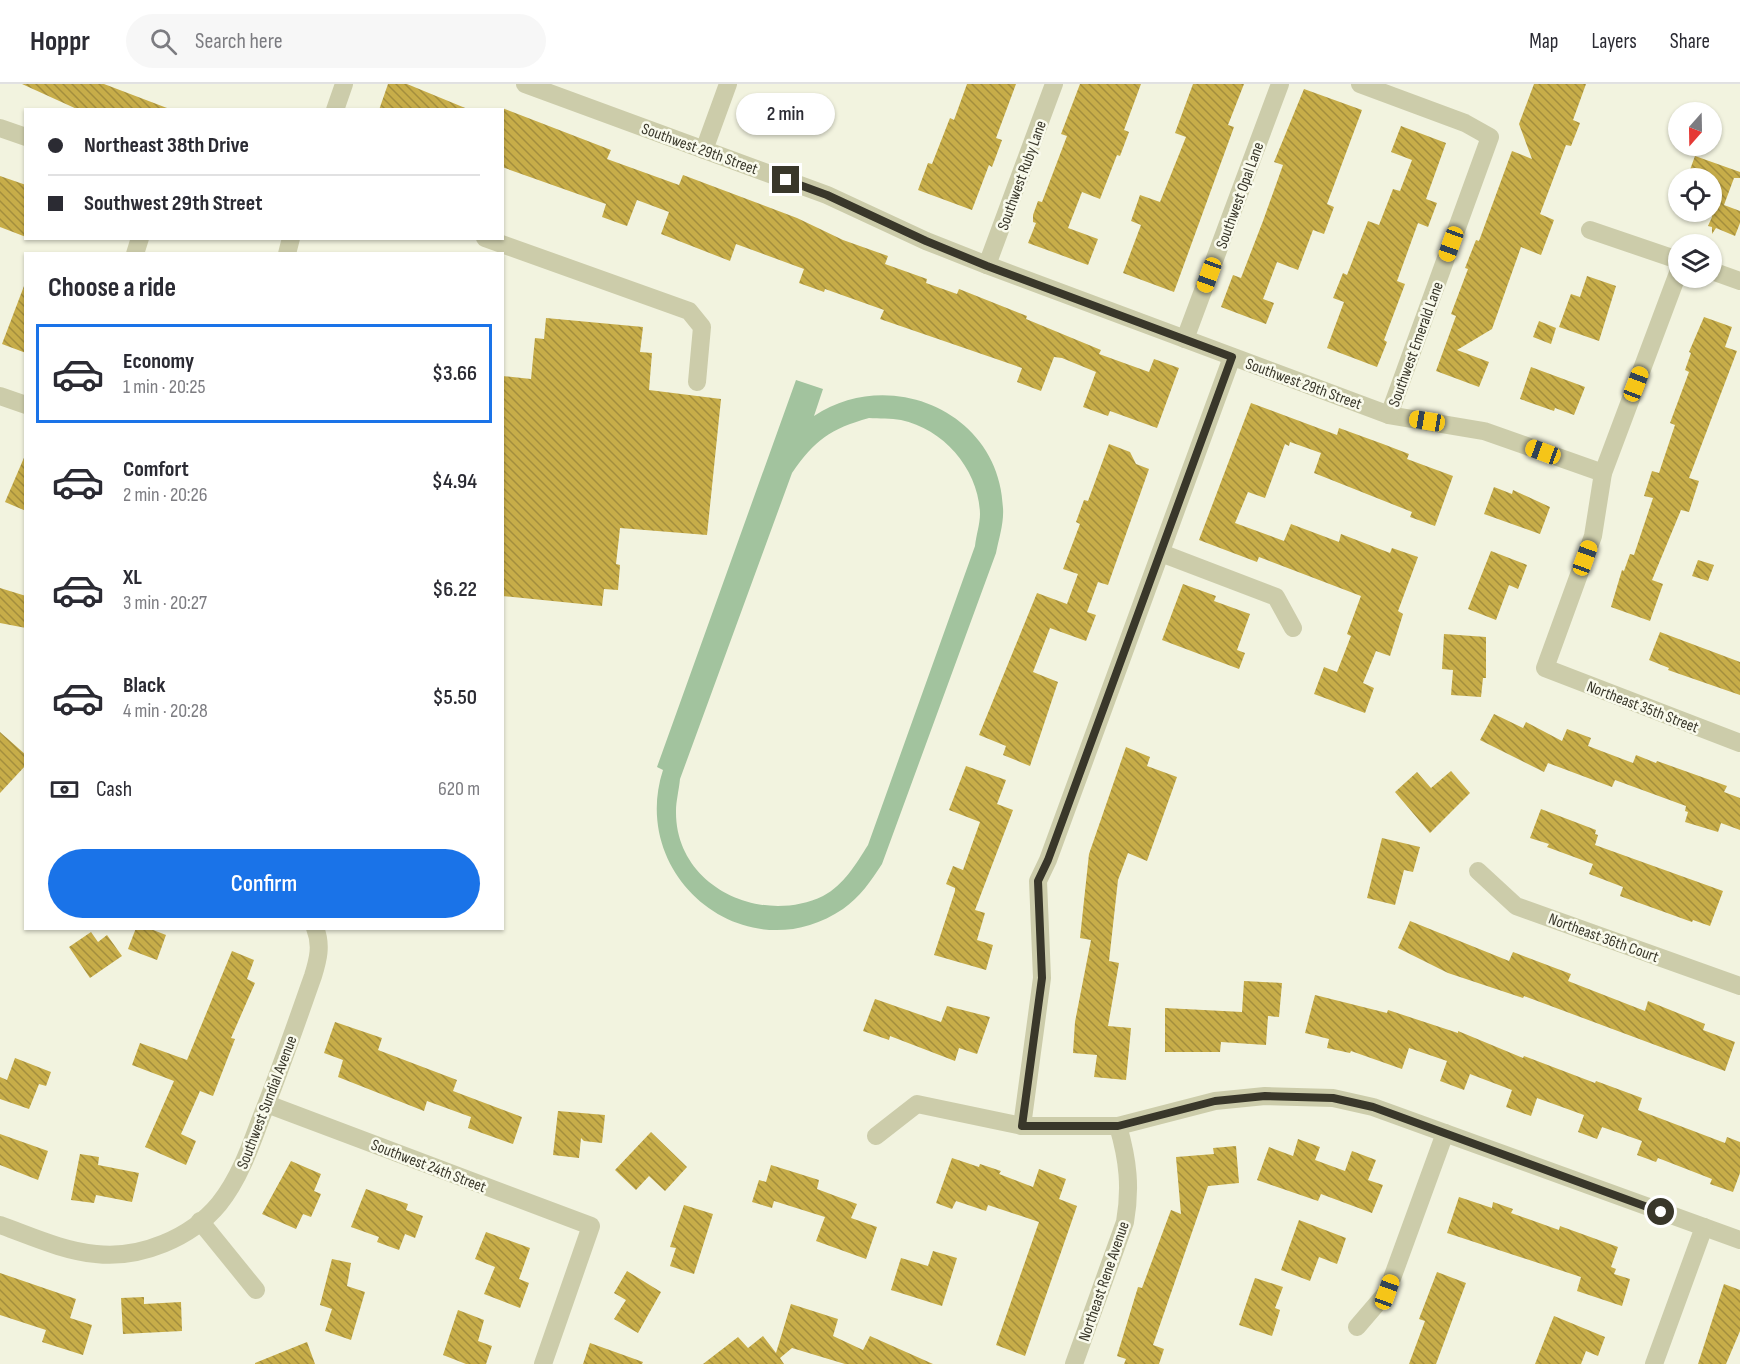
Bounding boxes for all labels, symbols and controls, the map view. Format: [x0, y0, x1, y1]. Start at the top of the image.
search box [126, 14, 546, 68]
text: Hoppr [30, 25, 90, 58]
icon: search [147, 25, 180, 58]
text: Search here [195, 28, 282, 55]
text: Map [1529, 29, 1558, 54]
text: Layers [1591, 29, 1637, 54]
text: Share [1670, 29, 1710, 54]
callout: 2 min [736, 93, 836, 135]
text: 2 min [767, 102, 804, 126]
north arrow [1668, 102, 1722, 156]
map controls [1668, 102, 1722, 288]
street label: Southwest Ruby Lane [994, 118, 1051, 233]
street label: Southwest 29th Street [639, 120, 760, 179]
text: Northeast 38th Drive [84, 132, 249, 159]
street label: Southwest Opal Lane [1212, 140, 1268, 251]
route end [772, 166, 799, 193]
button: locate [1668, 168, 1722, 222]
text: Southwest 29th Street [84, 190, 262, 217]
car [1436, 224, 1466, 264]
button: layers [1668, 234, 1722, 288]
car [1194, 255, 1224, 295]
text: Choose a ride [48, 272, 176, 304]
street label: Southwest Emerald Lane [1385, 279, 1448, 410]
icon: car [51, 347, 105, 401]
text: Economy [123, 348, 194, 375]
street label: Southwest 29th Street [1243, 355, 1364, 414]
text: $3.66 [432, 360, 477, 387]
car [1621, 364, 1651, 404]
text: 1 min · 20:25 [123, 375, 206, 399]
car [1408, 409, 1446, 433]
car [1523, 437, 1563, 467]
icon: car [51, 455, 105, 509]
text: Comfort [123, 456, 189, 483]
text: $4.94 [432, 468, 477, 495]
text: 2 min · 20:26 [123, 483, 208, 507]
car [1570, 538, 1600, 578]
icon: car [51, 563, 105, 617]
text: XL [123, 564, 142, 591]
text: $6.22 [432, 576, 477, 603]
text: 3 min · 20:27 [123, 591, 207, 615]
icon: car [51, 671, 105, 725]
text: Black [123, 672, 165, 699]
street label: Northeast 35th Street [1584, 677, 1701, 737]
text: $5.50 [432, 684, 477, 711]
text: 4 min · 20:28 [123, 699, 208, 723]
icon: cash [48, 773, 81, 806]
text: Cash [96, 776, 132, 803]
text: 620 m [438, 777, 480, 801]
button: Confirm [48, 849, 480, 918]
street label: Northeast 36th Court [1546, 910, 1661, 967]
street label: Southwest Sundial Avenue [233, 1033, 302, 1172]
street label: Southwest 24th Street [368, 1136, 489, 1197]
route start [1647, 1198, 1674, 1225]
street label: Northeast Rene Avenue [1075, 1219, 1134, 1344]
car [1372, 1272, 1402, 1312]

